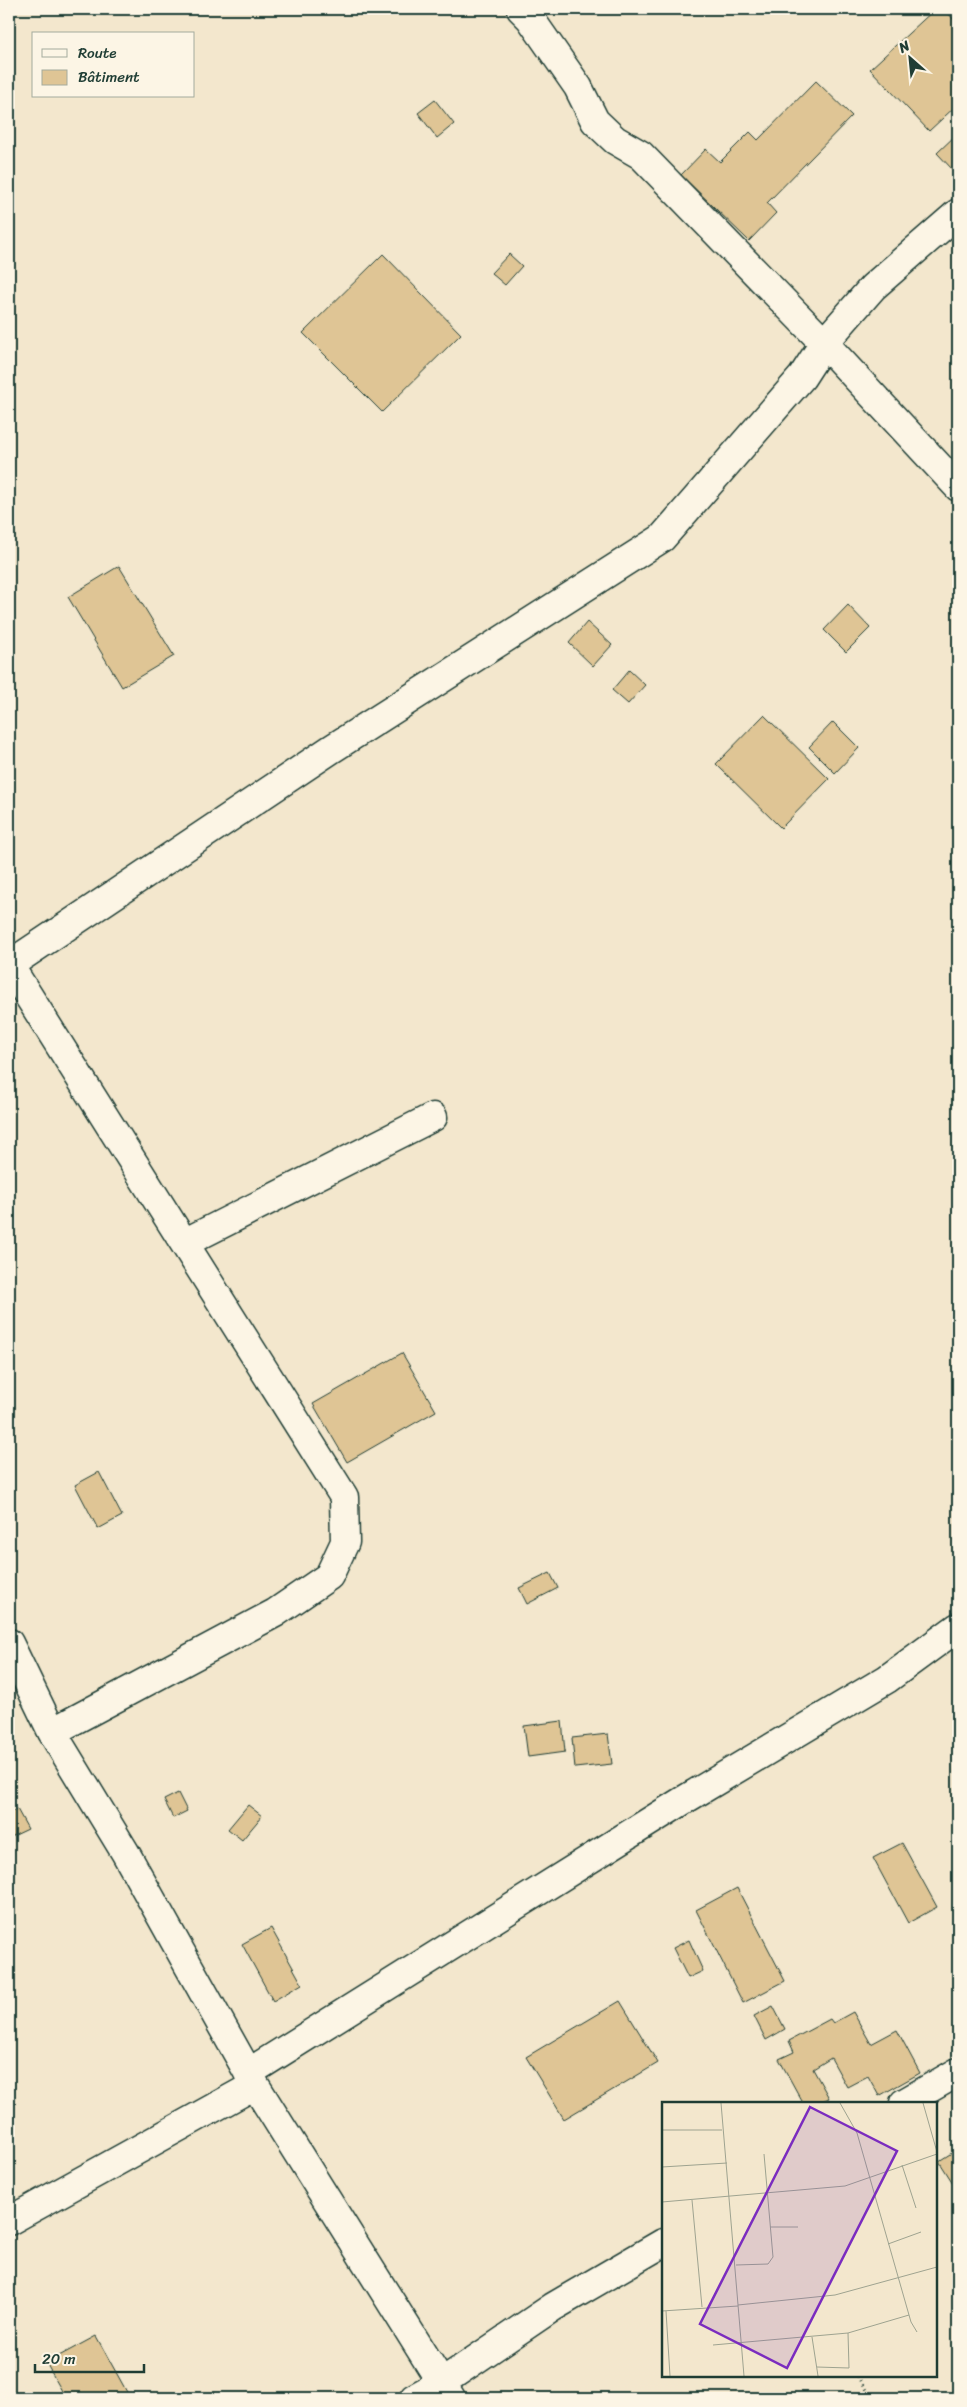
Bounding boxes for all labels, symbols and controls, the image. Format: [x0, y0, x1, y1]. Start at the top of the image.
legend [32, 32, 195, 98]
north arrow [884, 32, 934, 82]
text: N [893, 33, 915, 61]
text: Route [78, 40, 117, 66]
text: Bâtiment [78, 64, 140, 90]
inset map [662, 2102, 937, 2377]
scale bar [35, 2342, 144, 2374]
text: 20 m [42, 2346, 76, 2372]

